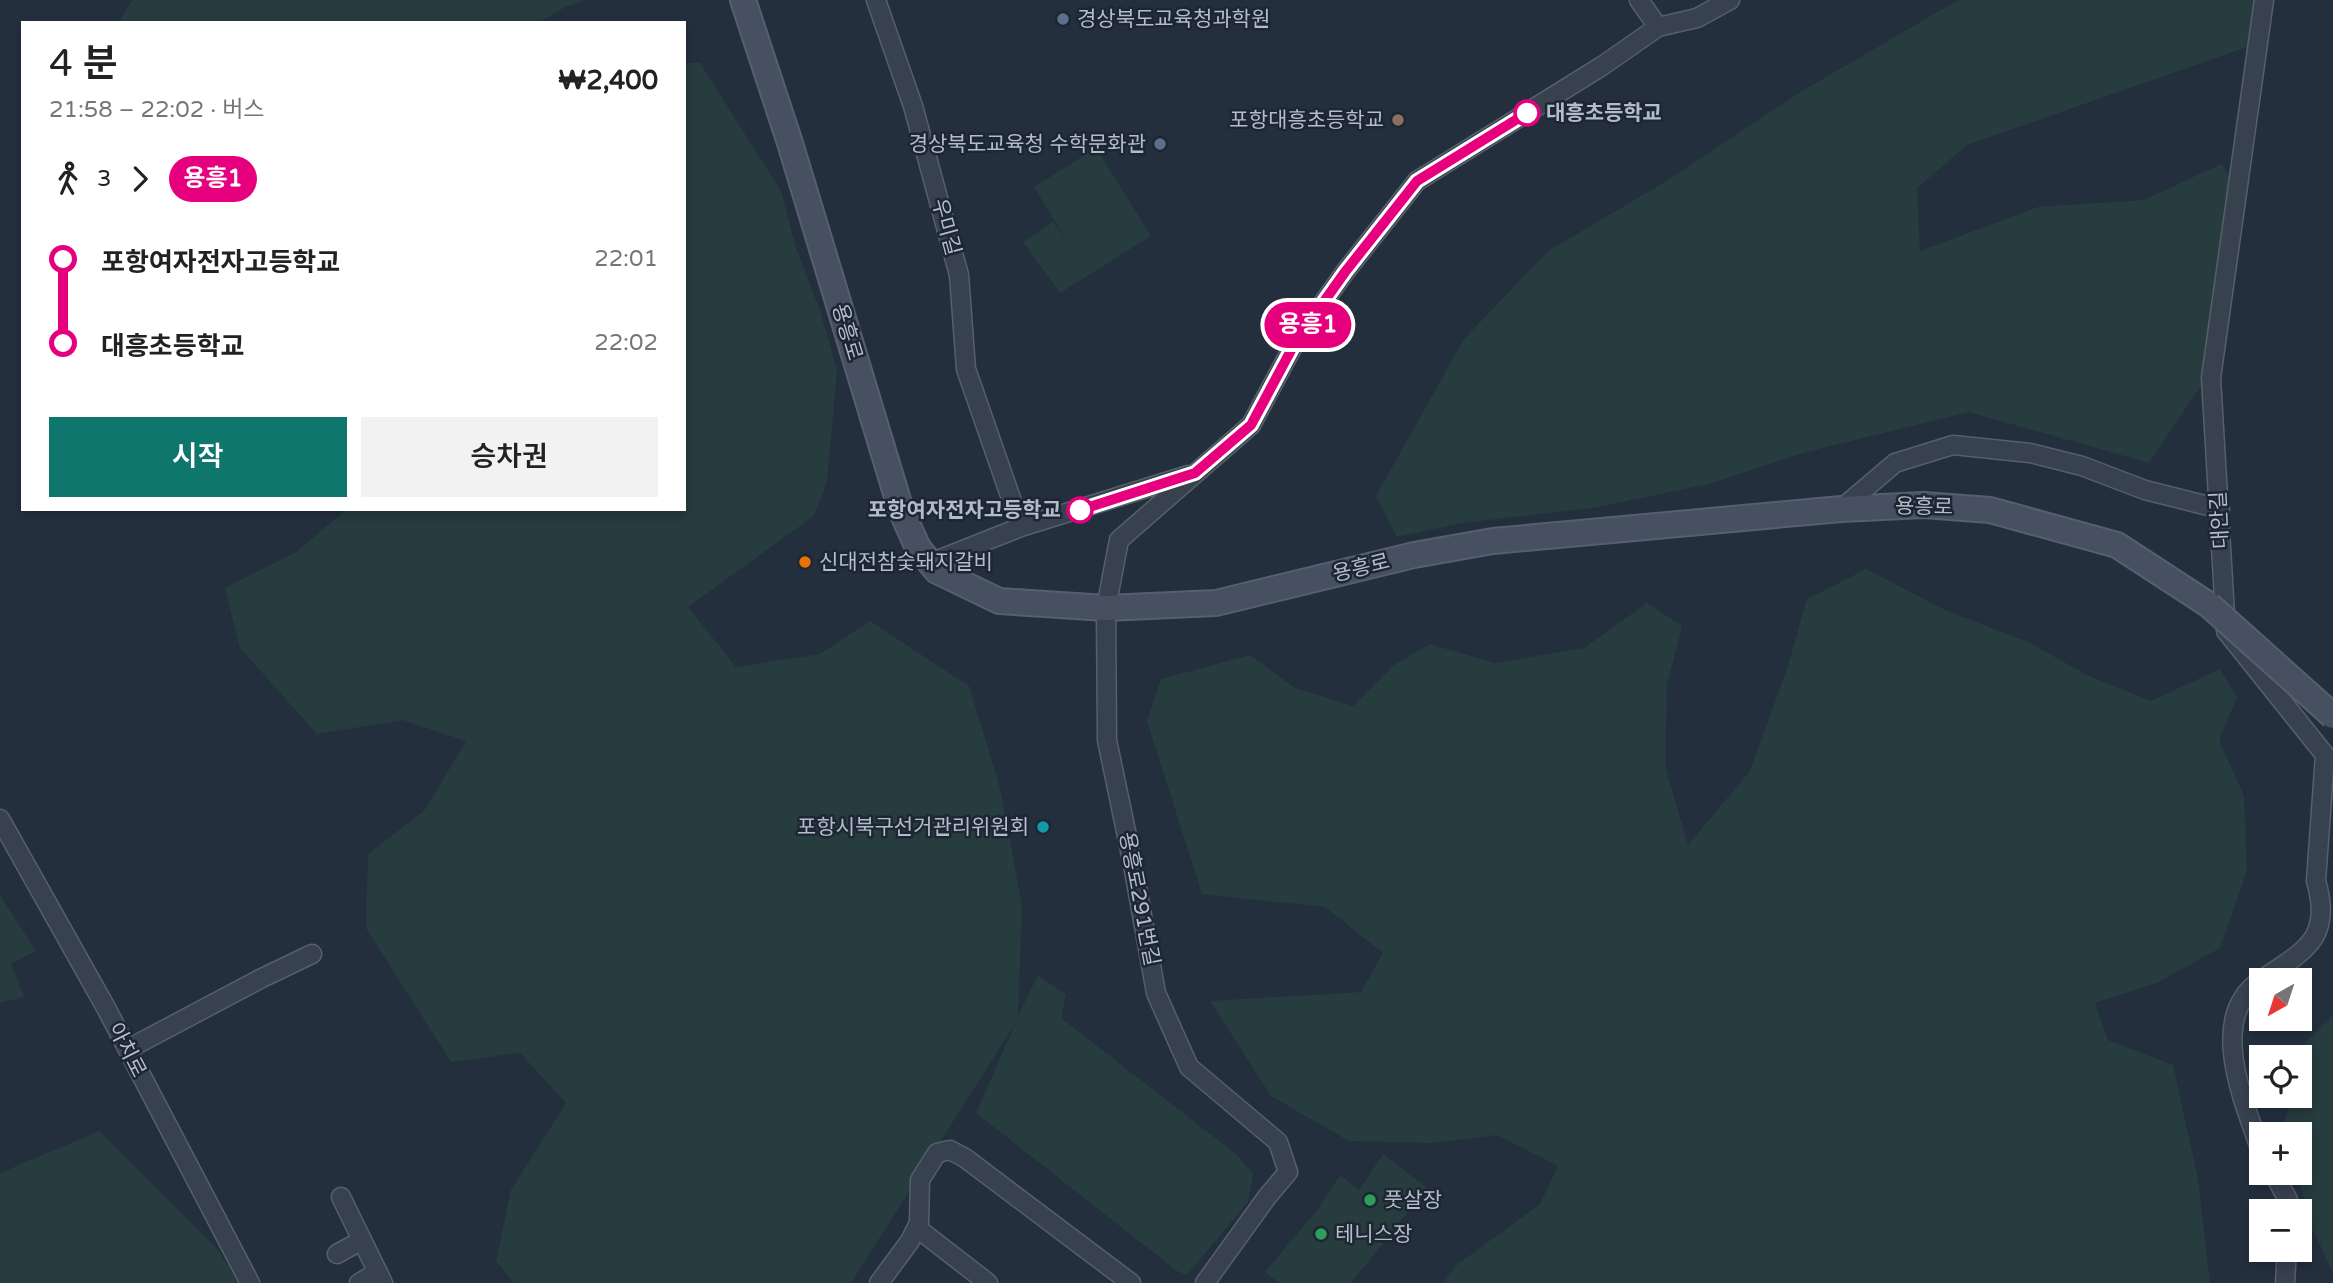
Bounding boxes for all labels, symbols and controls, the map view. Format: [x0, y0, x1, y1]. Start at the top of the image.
place label: 경상북도교육청과학원 [1077, 7, 1270, 32]
marker: 경상북도교육청과학원 [1055, 11, 1071, 27]
text: 4 분 [49, 41, 118, 87]
text: ₩2,400 [558, 65, 658, 96]
text: 21:58 – 22:02 · 버스 [49, 96, 264, 124]
marker: 대흥초등학교 [1514, 100, 1540, 126]
place label: 대흥초등학교 [1546, 101, 1662, 126]
place label: 포항대흥초등학교 [1229, 108, 1384, 133]
marker: 포항대흥초등학교 [1390, 112, 1406, 128]
place label: 경상북도교육청 수학문화관 [909, 132, 1146, 157]
marker: 경상북도교육청 수학문화관 [1152, 136, 1168, 152]
icon: walk [49, 160, 87, 198]
icon: forward [121, 160, 159, 198]
text: 용흥1 [183, 164, 243, 193]
text: 3 [97, 165, 111, 193]
street label: 우미길 [926, 196, 966, 258]
text: 22:01 [594, 245, 658, 273]
text: 포항여자전자고등학교 [101, 247, 340, 278]
street label: 용흥로 [827, 301, 867, 363]
line badge: 용흥1 [1268, 302, 1348, 348]
text: 용흥1 [1278, 310, 1338, 339]
text: 22:02 [594, 329, 658, 357]
text: 대흥초등학교 [101, 331, 245, 362]
button: 시작 [49, 417, 347, 497]
button: 승차권 [361, 417, 658, 497]
street label: 대안길 [2206, 490, 2234, 550]
street label: 용흥로 [1895, 494, 1953, 520]
marker: 포항여자전자고등학교 [1067, 497, 1093, 523]
place label: 포항여자전자고등학교 [868, 498, 1061, 523]
street label: 용흥로 [1330, 549, 1392, 587]
place label: 신대전참숯돼지갈비 [819, 550, 993, 575]
marker: 신대전참숯돼지갈비 [797, 554, 813, 570]
place label: 포항시북구선거관리위원회 [797, 815, 1029, 840]
marker: 포항시북구선거관리위원회 [1035, 819, 1051, 835]
street label: 용흥로291번길 [1114, 830, 1164, 968]
north arrow [2249, 968, 2312, 1031]
map controls [2249, 968, 2312, 1262]
street label: 아치로 [103, 1018, 151, 1082]
button: locate [2249, 1045, 2312, 1108]
button: + [2249, 1122, 2312, 1185]
place label: 풋살장 [1384, 1188, 1442, 1213]
marker: 풋살장 [1362, 1192, 1378, 1208]
button: − [2249, 1199, 2312, 1262]
place label: 테니스장 [1335, 1222, 1412, 1247]
marker: 테니스장 [1313, 1226, 1329, 1242]

